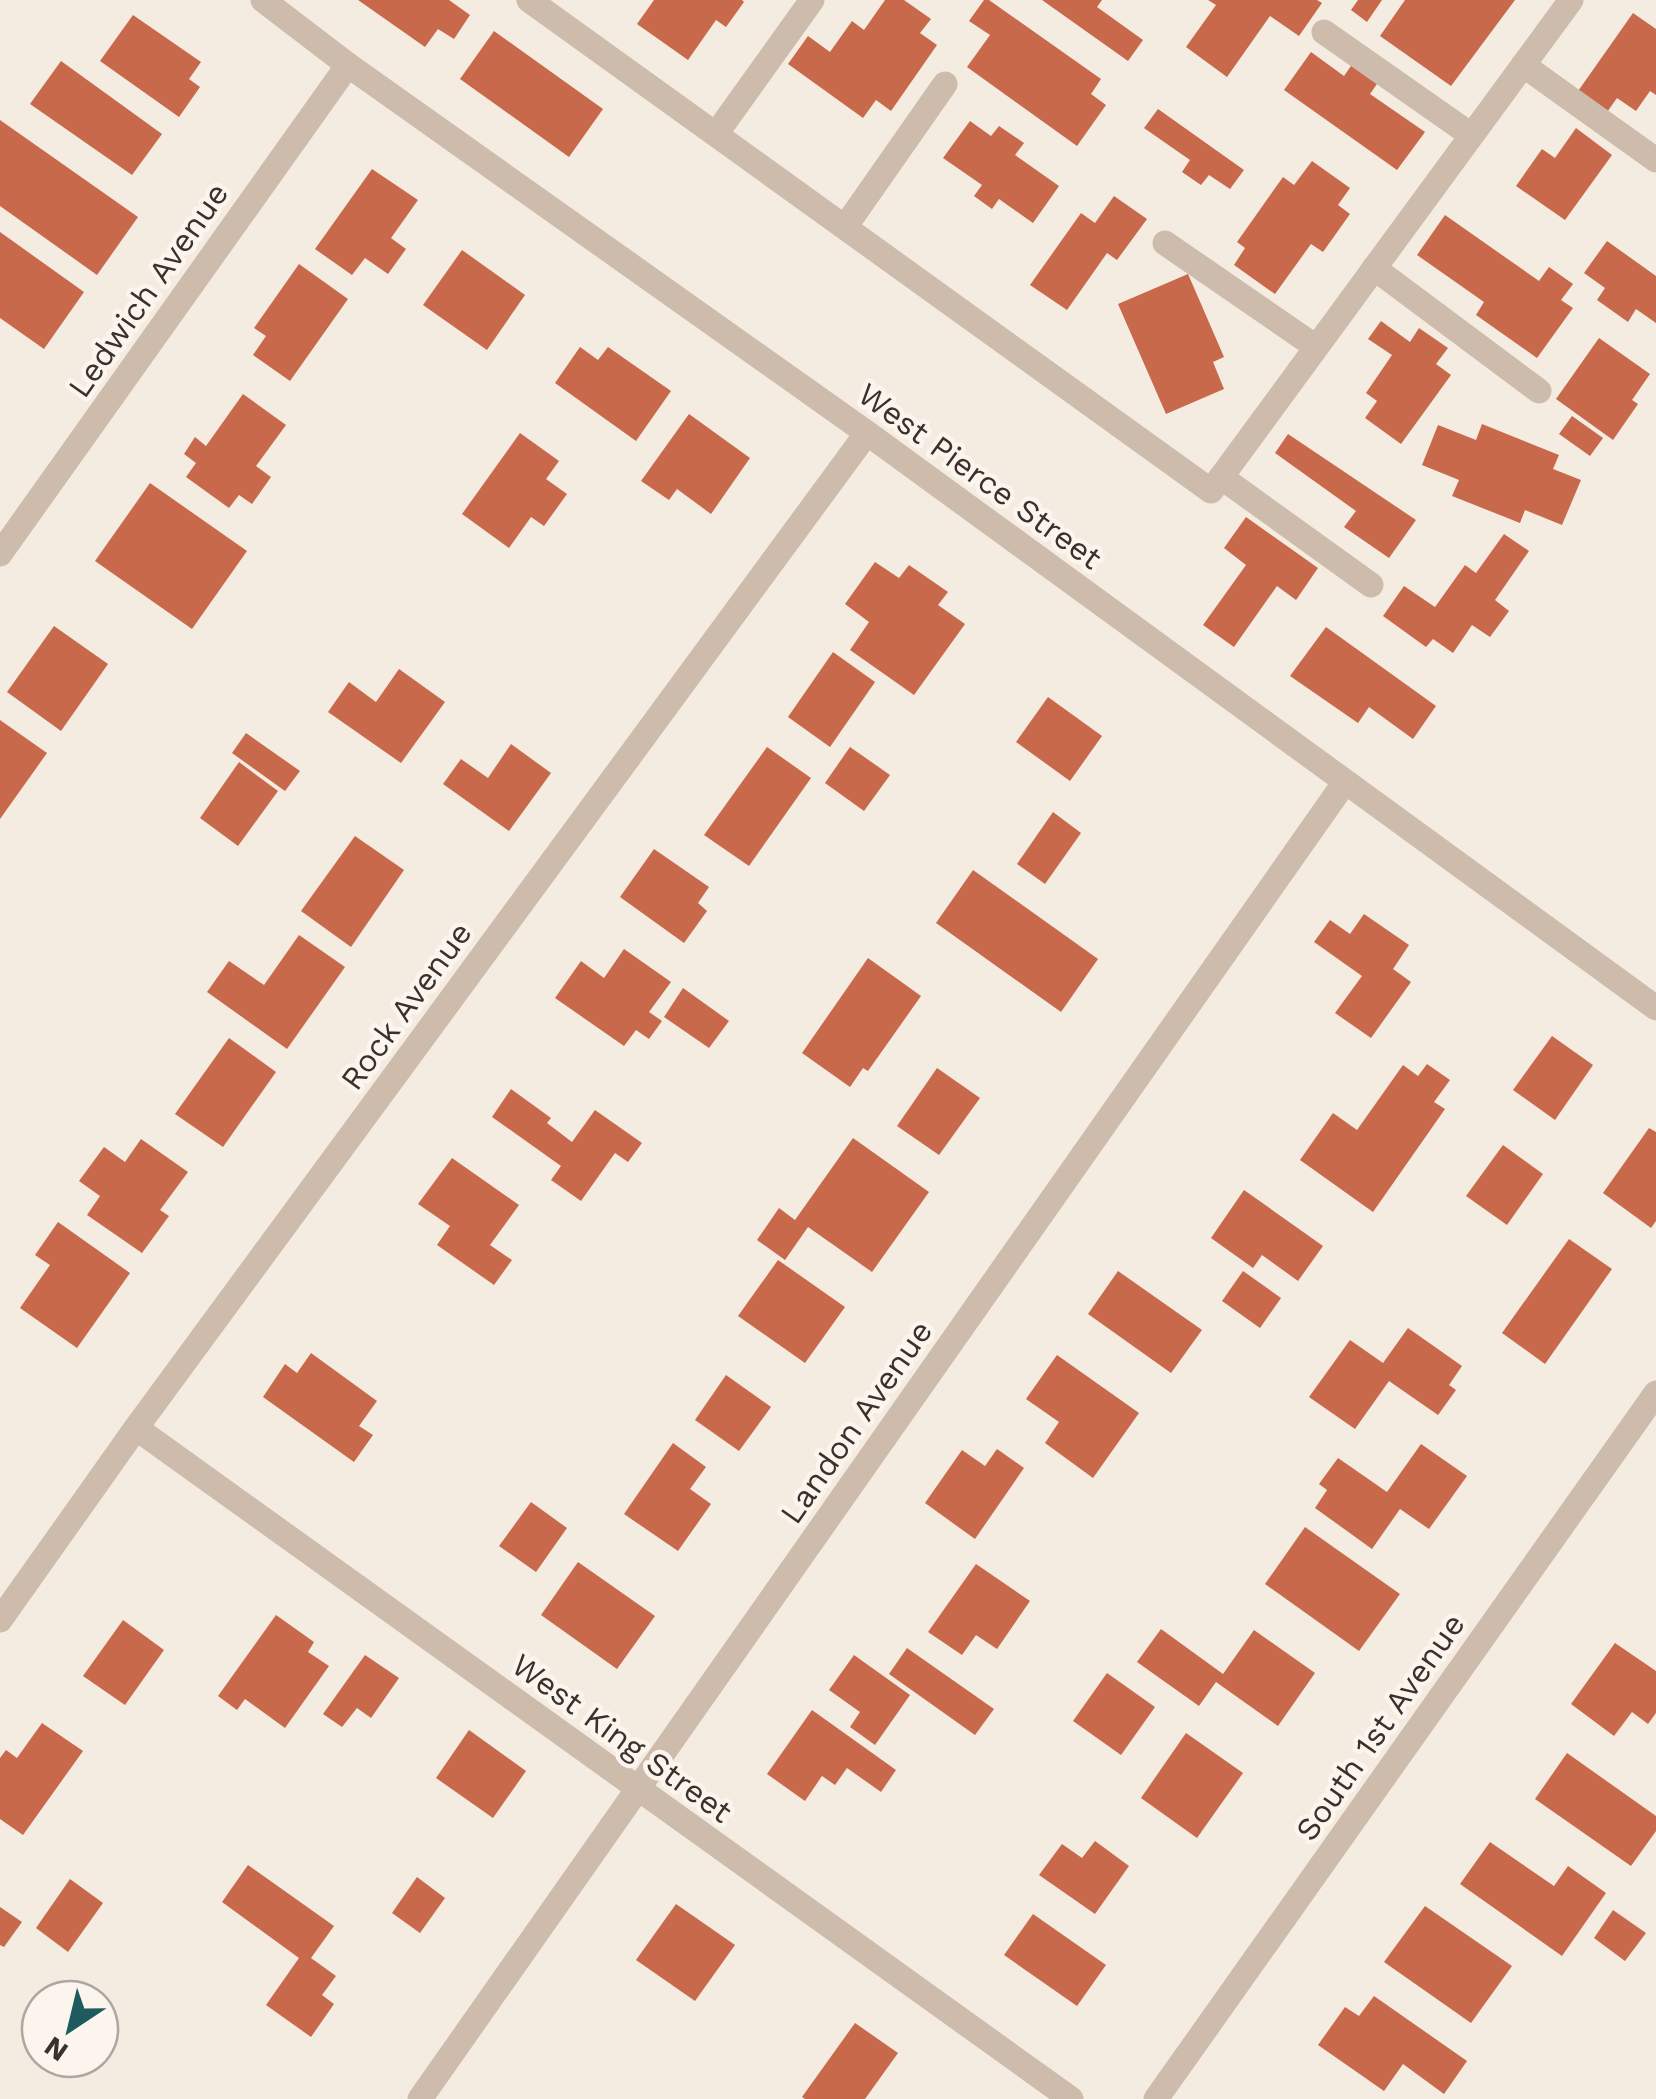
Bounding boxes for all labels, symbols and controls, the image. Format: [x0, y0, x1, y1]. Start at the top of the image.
street label: Ledwich Avenue [60, 175, 236, 405]
street label: West Pierce Street [851, 375, 1109, 577]
street label: Rock Avenue [332, 915, 480, 1097]
street label: Landon Avenue [772, 1313, 940, 1531]
street label: South 1st Avenue [1287, 1606, 1473, 1848]
street label: West King Street [504, 1645, 740, 1831]
north arrow [20, 1979, 120, 2079]
text: N [38, 2030, 74, 2069]

